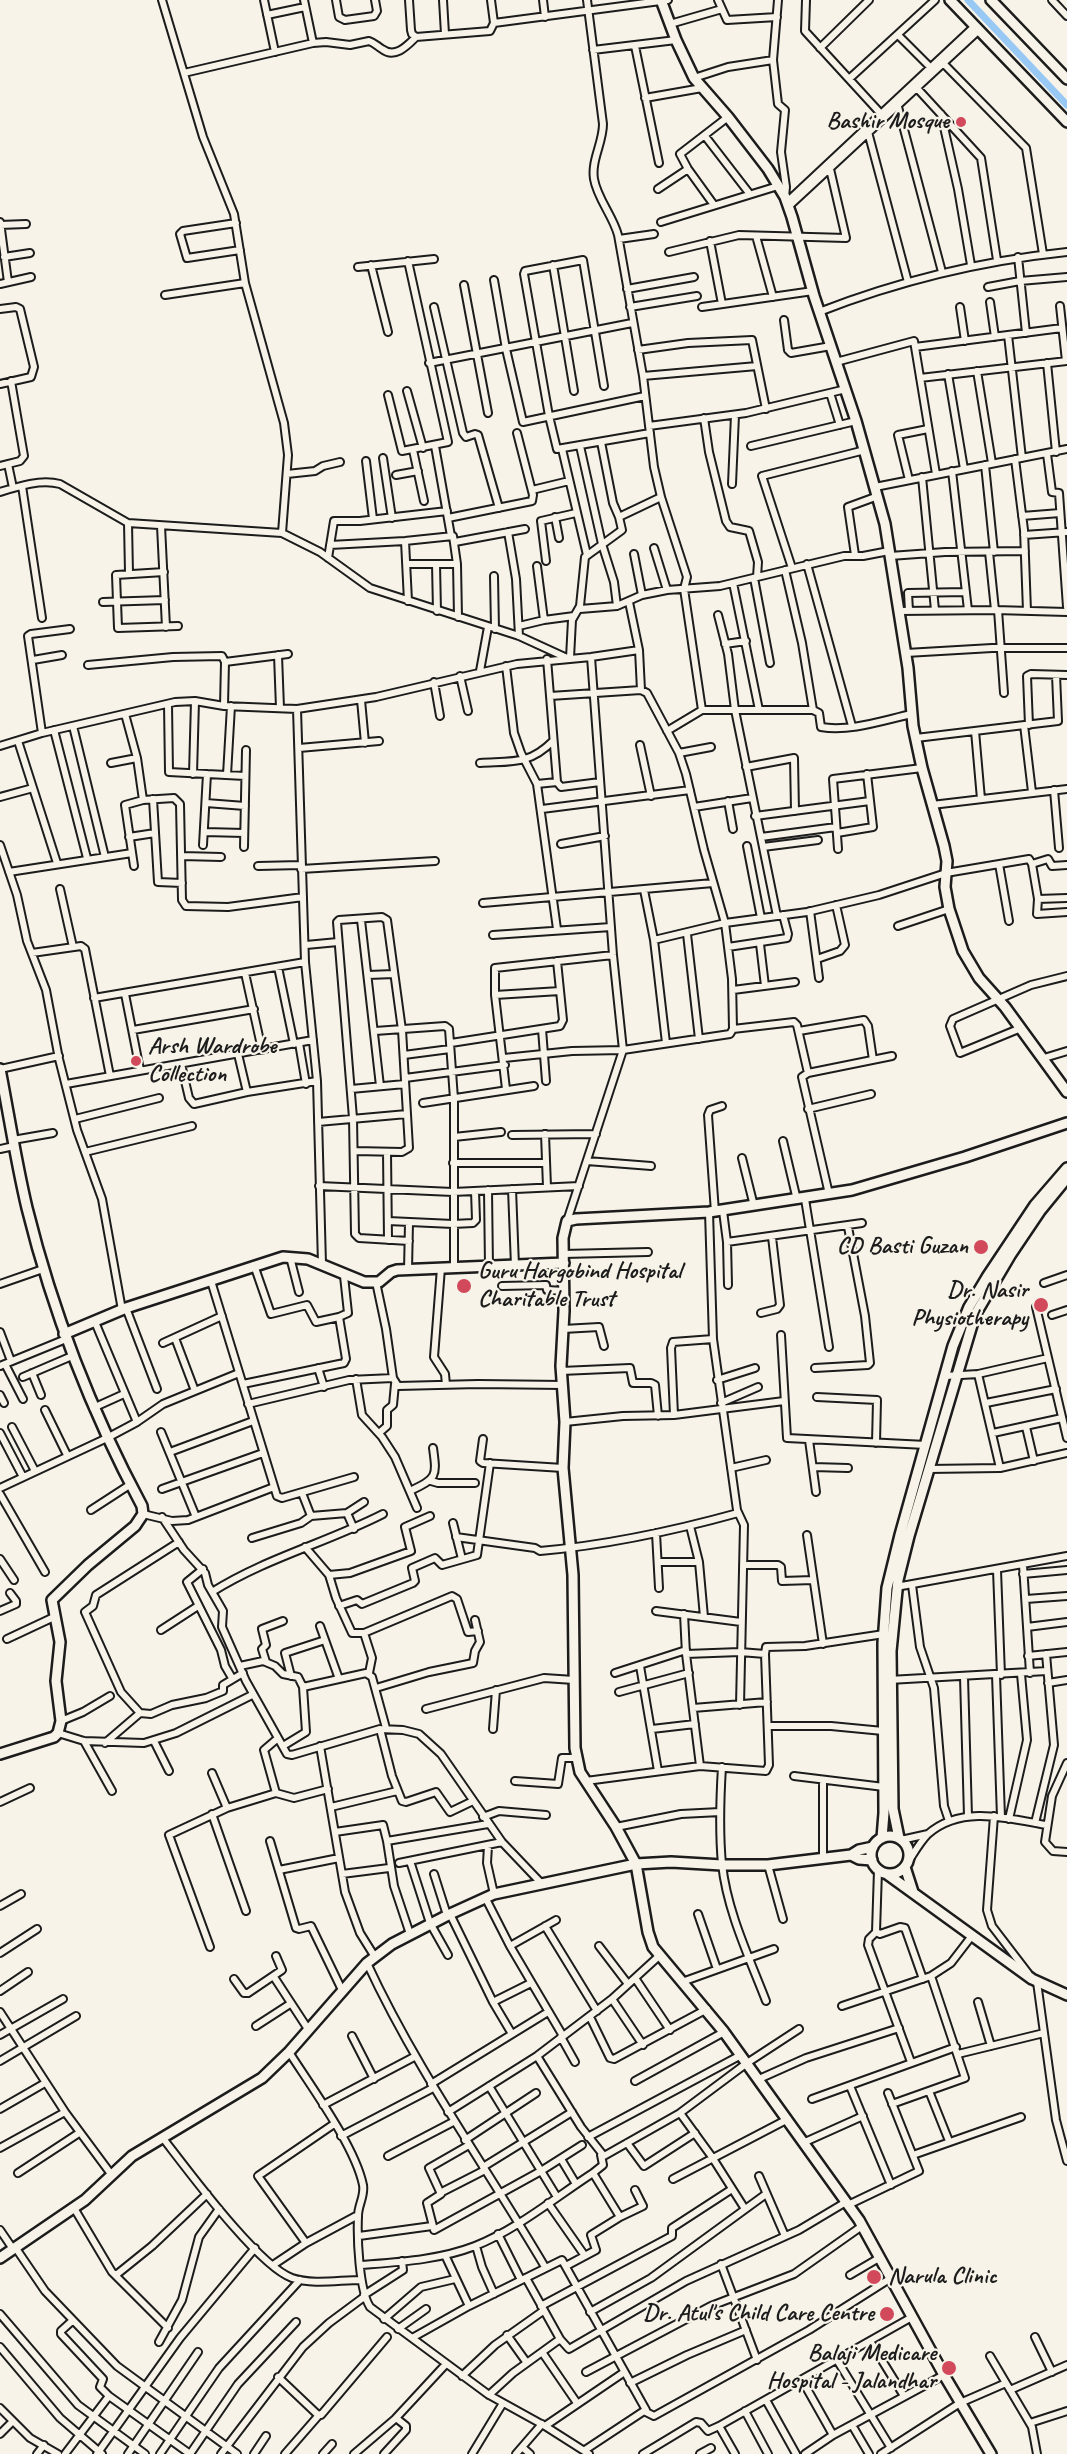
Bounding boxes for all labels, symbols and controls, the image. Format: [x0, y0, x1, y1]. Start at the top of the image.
place label: Bashir Mosque [827, 108, 949, 136]
marker: Bashir Mosque [954, 115, 968, 129]
place label: Arsh Wardrobe Collection [148, 1033, 276, 1089]
marker: Arsh Wardrobe Collection [129, 1054, 143, 1068]
place label: CD Basti Guzan [837, 1233, 968, 1261]
marker: CD Basti Guzan [972, 1238, 990, 1256]
place label: Guru Hargobind Hospital Charitable Trust [478, 1258, 681, 1314]
marker: Guru Hargobind Hospital Charitable Trust [455, 1277, 473, 1295]
place label: Dr. Nasir Physiotherapy [912, 1277, 1028, 1333]
marker: Dr. Nasir Physiotherapy [1032, 1296, 1050, 1314]
place label: Narula Clinic [888, 2263, 997, 2291]
marker: Narula Clinic [865, 2268, 883, 2286]
place label: Dr. Atul's Child Care Centre [643, 2300, 874, 2328]
marker: Dr. Atul's Child Care Centre [878, 2305, 896, 2323]
place label: Balaji Medicare Hospital - Jalandhar [767, 2340, 936, 2396]
marker: Balaji Medicare Hospital - Jalandhar [940, 2359, 958, 2377]

